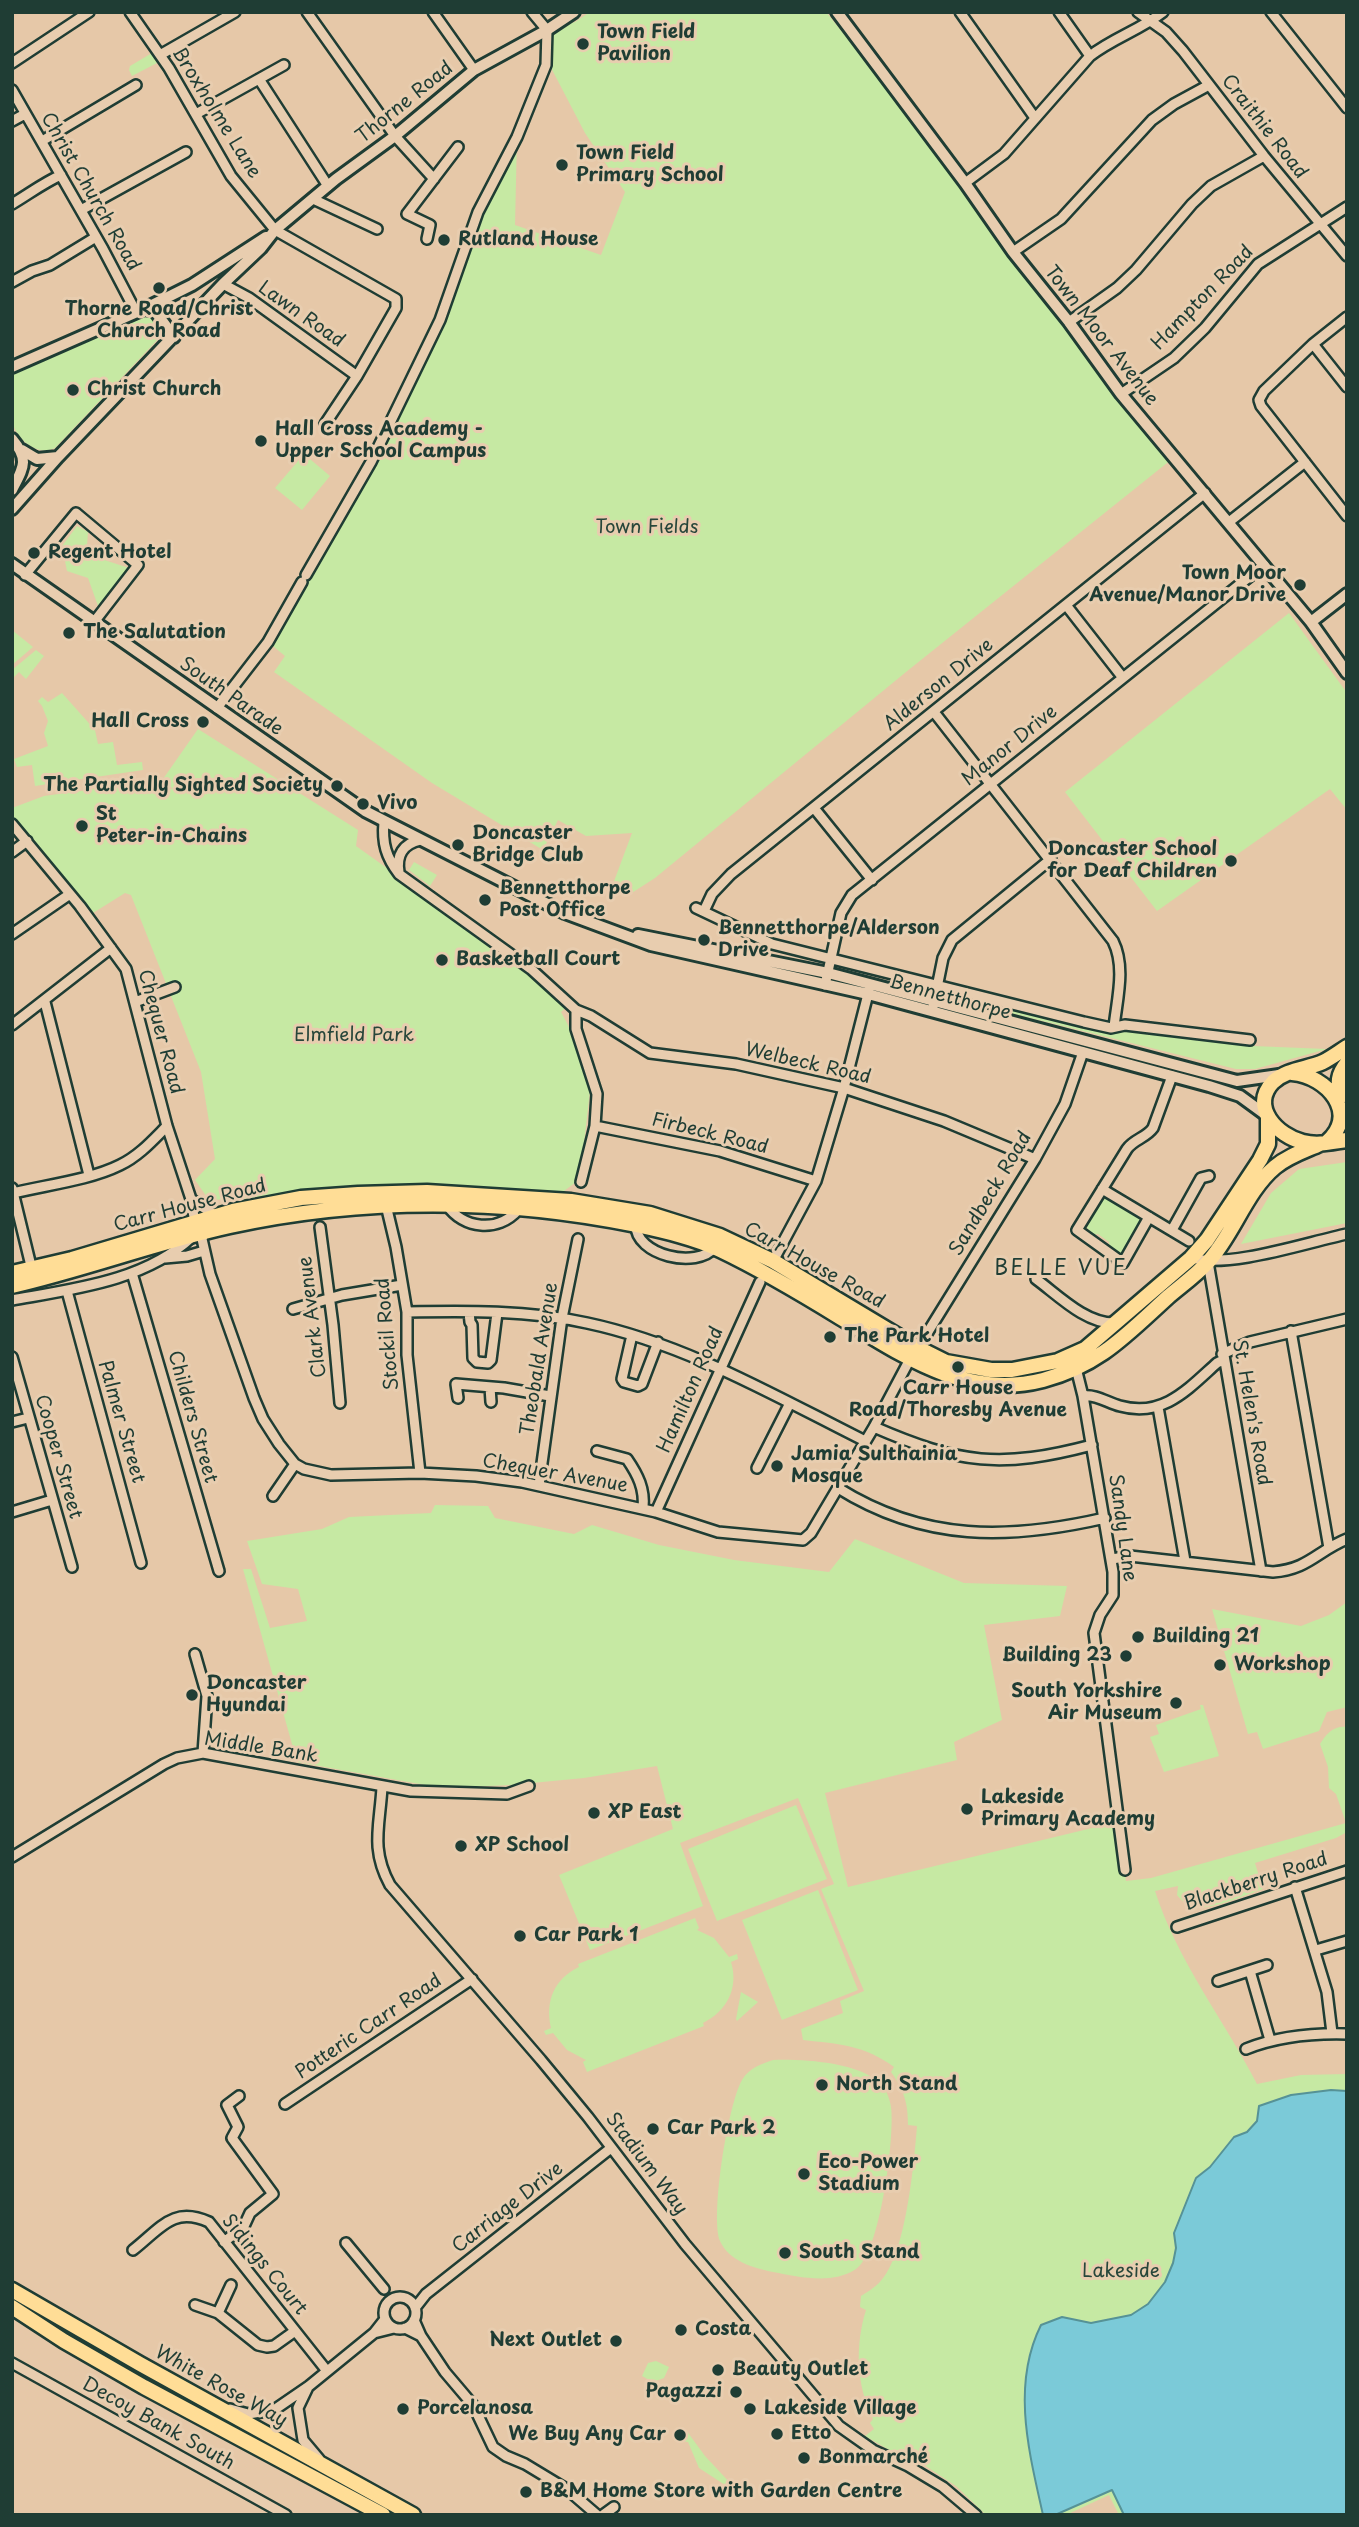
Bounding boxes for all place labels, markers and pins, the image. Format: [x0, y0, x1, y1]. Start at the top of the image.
place label: Town Field Pavilion [597, 22, 695, 66]
marker: Town Field Pavilion [575, 36, 591, 52]
place label: Town Field Primary School [576, 143, 724, 187]
marker: Town Field Primary School [554, 157, 570, 173]
place label: Rutland House [458, 229, 598, 251]
marker: Rutland House [436, 232, 452, 248]
marker: Thorne Road/Christ Church Road [151, 280, 167, 296]
place label: Thorne Road/Christ Church Road [64, 299, 254, 343]
place label: Christ Church [87, 379, 221, 401]
marker: Christ Church [65, 382, 81, 398]
place label: Hall Cross Academy - Upper School Campus [275, 419, 486, 463]
marker: Hall Cross Academy - Upper School Campus [253, 433, 269, 449]
place label: Regent Hotel [48, 542, 171, 564]
marker: Regent Hotel [26, 545, 42, 561]
place label: Town Moor Avenue/Manor Drive [1089, 563, 1286, 607]
marker: Town Moor Avenue/Manor Drive [1292, 577, 1308, 593]
place label: The Salutation [83, 622, 226, 644]
marker: The Salutation [61, 625, 77, 641]
place label: Hall Cross [91, 711, 189, 733]
marker: Hall Cross [195, 714, 211, 730]
place label: The Partially Sighted Society [43, 775, 323, 797]
marker: The Partially Sighted Society [329, 778, 345, 794]
place label: Vivo [377, 793, 417, 815]
marker: Vivo [355, 796, 371, 812]
place label: St Peter-in-Chains [96, 804, 247, 848]
marker: St Peter-in-Chains [74, 818, 90, 834]
place label: Doncaster Bridge Club [472, 823, 583, 867]
marker: Doncaster Bridge Club [450, 837, 466, 853]
place label: Doncaster School for Deaf Children [1047, 839, 1217, 883]
marker: Doncaster School for Deaf Children [1223, 853, 1239, 869]
place label: Bennetthorpe Post Office [499, 878, 631, 922]
marker: Bennetthorpe Post Office [477, 892, 493, 908]
place label: Bennetthorpe/Alderson Drive [718, 918, 940, 962]
marker: Bennetthorpe/Alderson Drive [696, 932, 712, 948]
place label: Basketball Court [456, 949, 620, 971]
marker: Basketball Court [434, 952, 450, 968]
place label: The Park Hotel [844, 1326, 989, 1348]
marker: The Park Hotel [822, 1329, 838, 1345]
marker: Carr House Road/Thoresby Avenue [950, 1359, 966, 1375]
place label: Carr House Road/Thoresby Avenue [849, 1378, 1067, 1422]
place label: Jamia Sulthainia Mosque [791, 1444, 958, 1488]
marker: Jamia Sulthainia Mosque [769, 1458, 785, 1474]
place label: Building 21 [1152, 1626, 1259, 1648]
marker: Building 21 [1130, 1629, 1146, 1645]
place label: Building 23 [1002, 1645, 1112, 1667]
marker: Building 23 [1118, 1648, 1134, 1664]
place label: Workshop [1234, 1654, 1331, 1676]
marker: Workshop [1212, 1657, 1228, 1673]
place label: Doncaster Hyundai [206, 1673, 307, 1717]
place label: South Yorkshire Air Museum [1011, 1681, 1162, 1725]
marker: Doncaster Hyundai [184, 1687, 200, 1703]
marker: South Yorkshire Air Museum [1168, 1695, 1184, 1711]
place label: Lakeside Primary Academy [981, 1787, 1155, 1831]
marker: Lakeside Primary Academy [959, 1801, 975, 1817]
place label: XP East [608, 1802, 682, 1824]
marker: XP East [586, 1805, 602, 1821]
place label: XP School [475, 1835, 569, 1857]
marker: XP School [453, 1838, 469, 1854]
place label: Car Park 1 [534, 1925, 638, 1947]
marker: Car Park 1 [512, 1928, 528, 1944]
place label: North Stand [836, 2074, 957, 2096]
marker: North Stand [814, 2077, 830, 2093]
place label: Car Park 2 [667, 2118, 776, 2140]
marker: Car Park 2 [645, 2121, 661, 2137]
place label: Eco-Power Stadium [818, 2152, 918, 2196]
marker: Eco-Power Stadium [796, 2166, 812, 2182]
place label: South Stand [799, 2242, 920, 2264]
marker: South Stand [777, 2245, 793, 2261]
place label: Costa [695, 2319, 751, 2341]
marker: Costa [673, 2322, 689, 2338]
place label: Next Outlet [490, 2330, 602, 2352]
marker: Next Outlet [608, 2333, 624, 2349]
place label: Beauty Outlet [732, 2359, 868, 2381]
marker: Beauty Outlet [710, 2362, 726, 2378]
place label: Pagazzi [645, 2381, 722, 2403]
marker: Pagazzi [728, 2384, 744, 2400]
place label: Porcelanosa [417, 2398, 533, 2420]
place label: Lakeside Village [764, 2398, 917, 2420]
marker: Porcelanosa [395, 2401, 411, 2417]
marker: Lakeside Village [742, 2401, 758, 2417]
place label: Etto [791, 2423, 831, 2445]
place label: We Buy Any Car [508, 2424, 666, 2446]
marker: Etto [769, 2426, 785, 2442]
marker: We Buy Any Car [672, 2427, 688, 2443]
place label: Bonmarché [818, 2447, 928, 2469]
marker: Bonmarché [796, 2450, 812, 2466]
place label: B&M Home Store with Garden Centre [540, 2481, 902, 2503]
marker: B&M Home Store with Garden Centre [518, 2484, 534, 2500]

